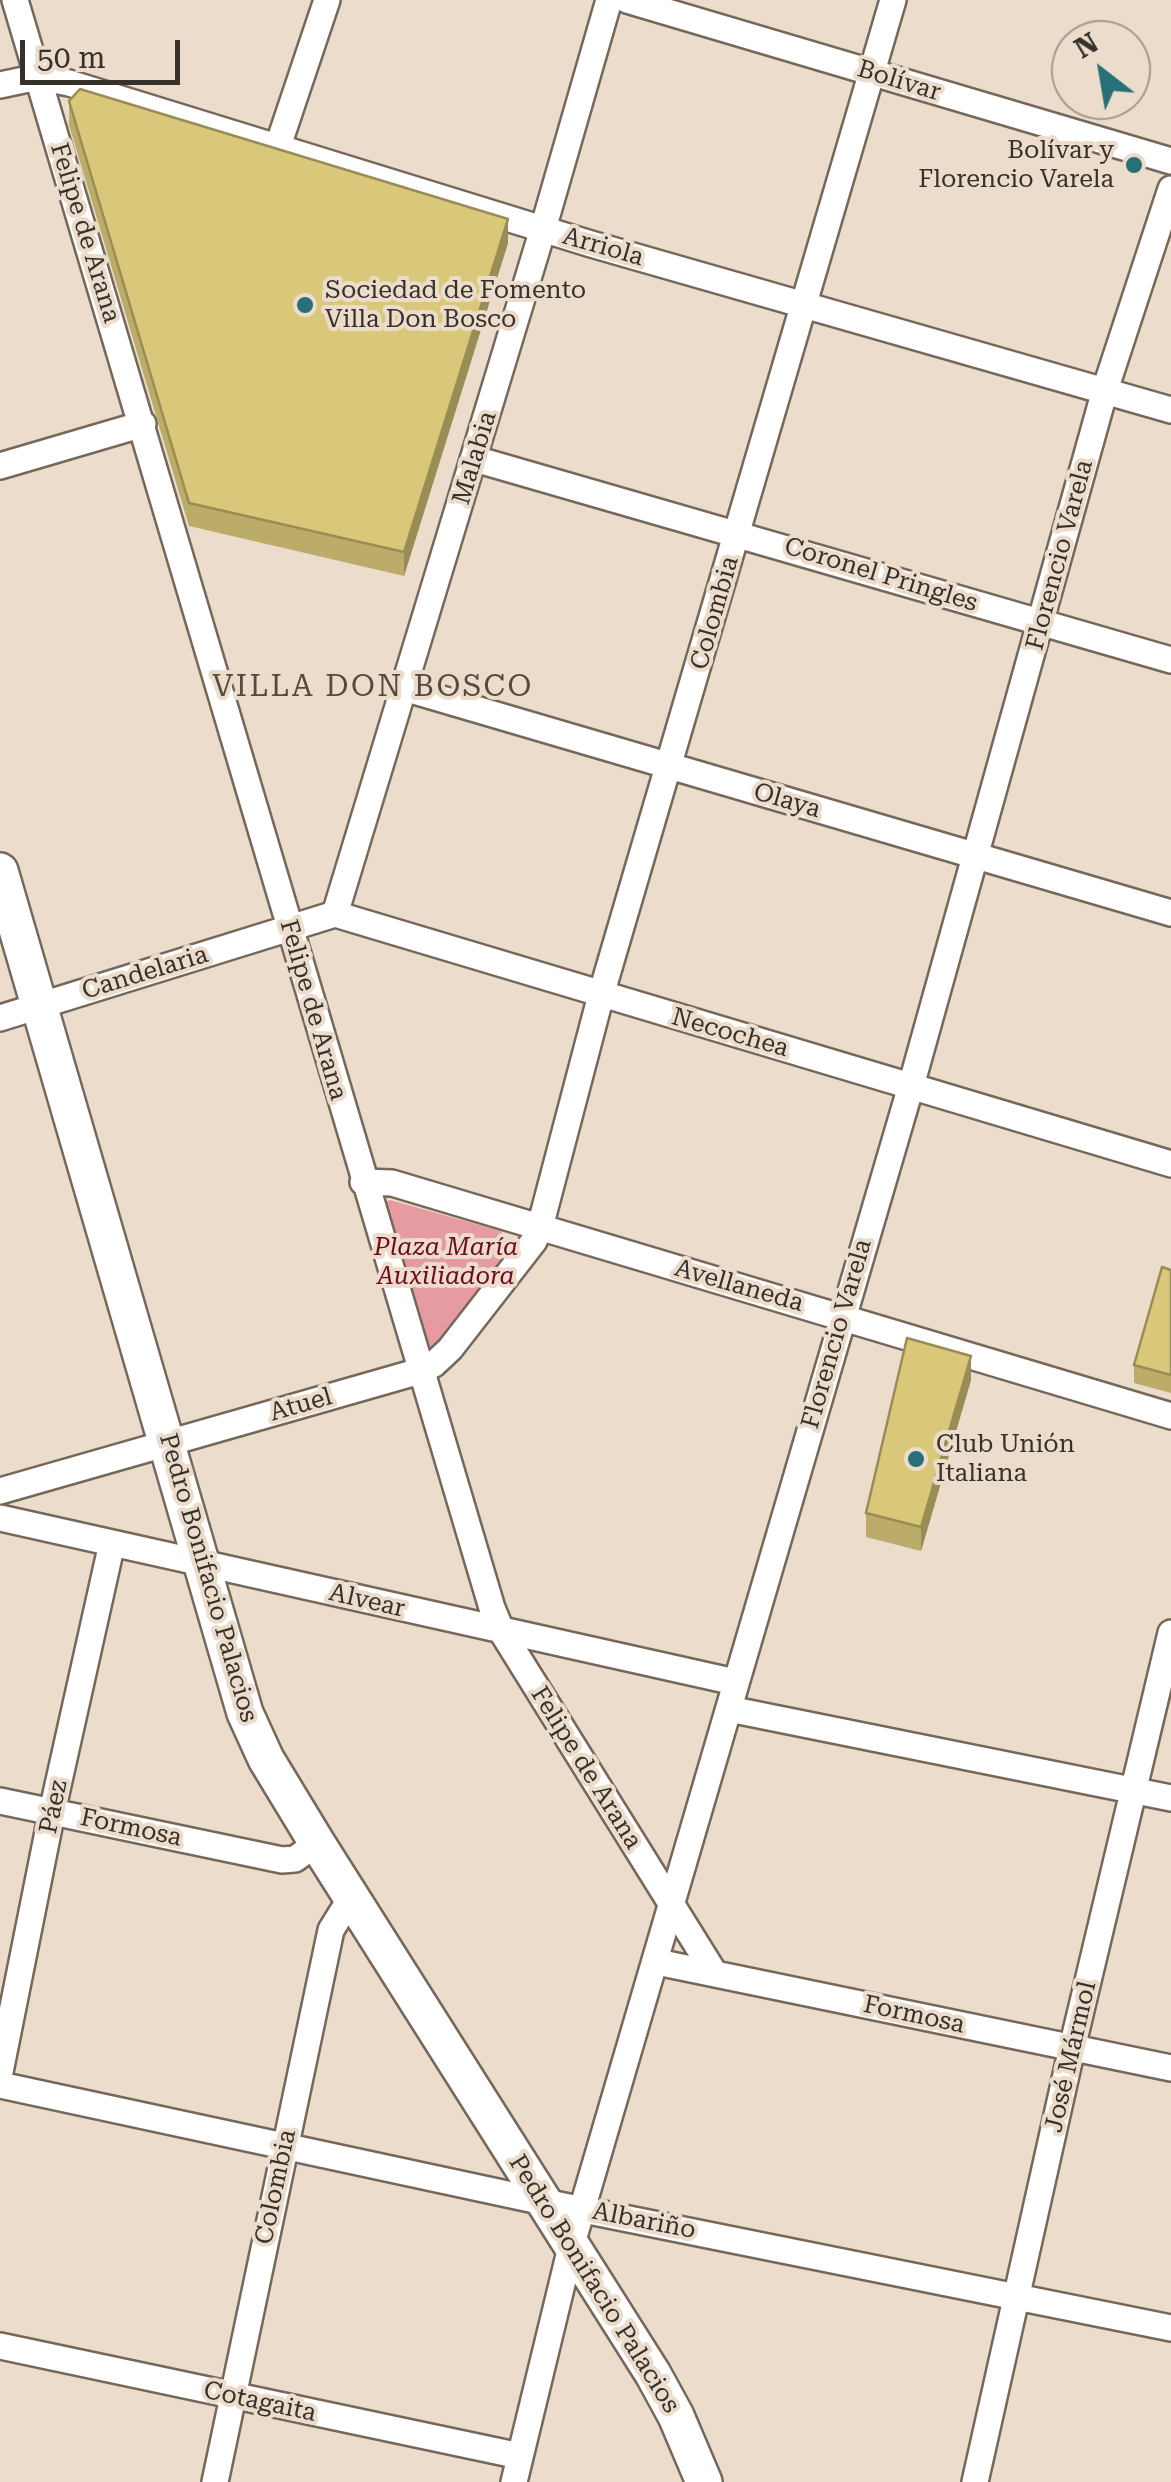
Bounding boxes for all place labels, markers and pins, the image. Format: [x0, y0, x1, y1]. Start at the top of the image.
place label: Bolívar y Florencio Varela [918, 136, 1114, 195]
marker: Bolívar y Florencio Varela [1123, 154, 1145, 176]
place label: Sociedad de Fomento Villa Don Bosco [325, 276, 586, 335]
marker: Sociedad de Fomento Villa Don Bosco [294, 294, 316, 316]
place label: Club Unión Italiana [936, 1430, 1075, 1489]
marker: Club Unión Italiana [905, 1448, 927, 1470]

